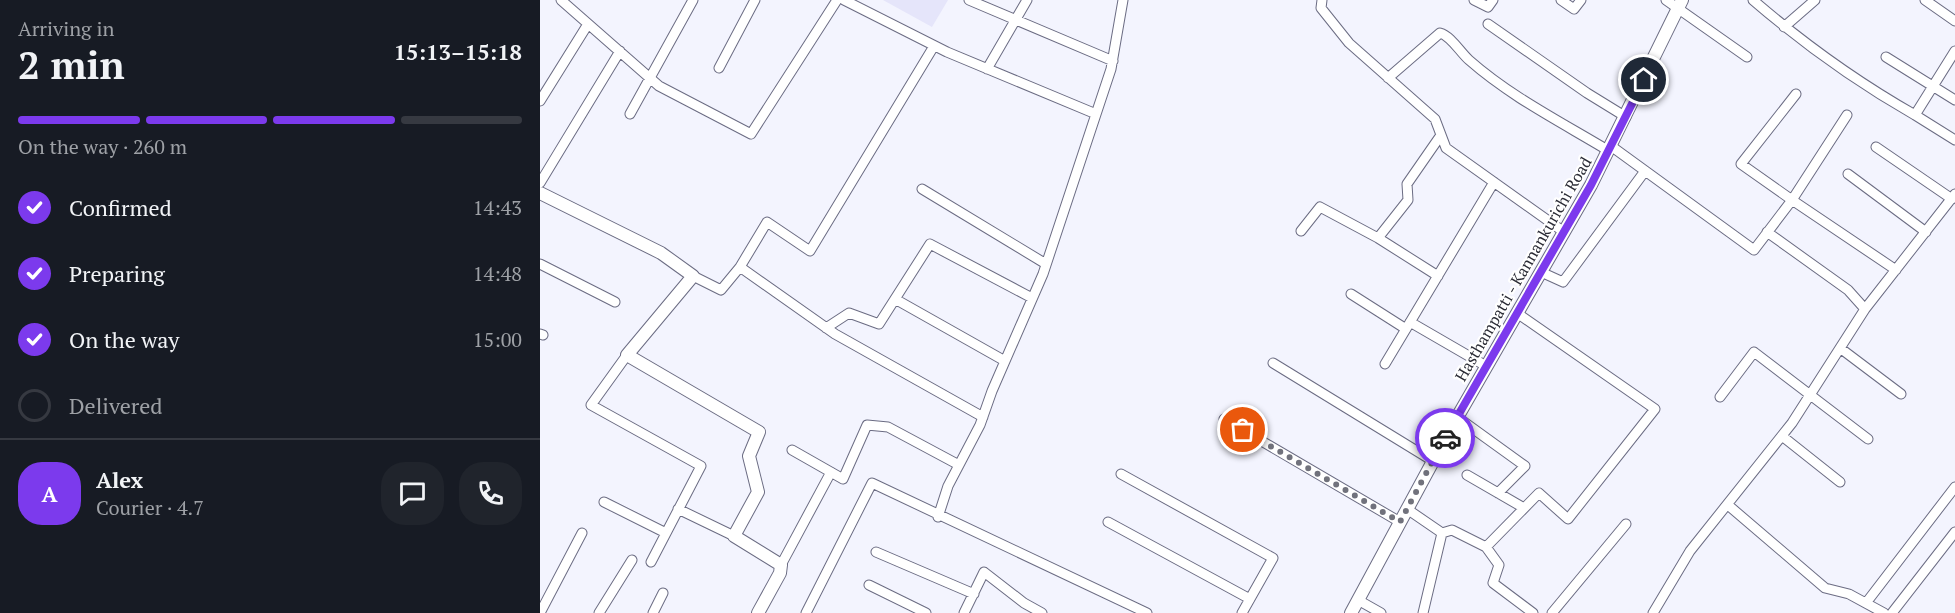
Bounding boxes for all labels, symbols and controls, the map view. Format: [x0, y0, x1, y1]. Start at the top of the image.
text: Arriving in [18, 15, 114, 42]
text: 15:13–15:18 [394, 37, 522, 66]
text: 2 min [18, 38, 125, 90]
pin [1618, 54, 1669, 105]
icon: home [1627, 63, 1660, 96]
text: On the way · 260 m [18, 133, 187, 160]
street label: Hasthampatti - Kannankurichi Road [1450, 153, 1596, 385]
icon: check [18, 191, 51, 224]
text: Confirmed [69, 193, 172, 222]
text: 14:43 [473, 194, 522, 221]
icon: check [18, 257, 51, 290]
text: Preparing [69, 259, 165, 288]
text: 14:48 [473, 260, 522, 287]
icon: check [18, 323, 51, 356]
text: On the way [69, 325, 179, 354]
text: 15:00 [473, 326, 522, 353]
text: Delivered [69, 391, 162, 420]
pin [1217, 404, 1268, 455]
courier [1415, 408, 1475, 468]
icon: bag [1226, 413, 1259, 446]
icon: car [1429, 422, 1462, 455]
button: chat [381, 462, 444, 525]
button: phone [459, 462, 522, 525]
text: Alex [96, 465, 143, 494]
text: A [41, 479, 58, 508]
text: Courier · 4.7 [96, 494, 204, 521]

